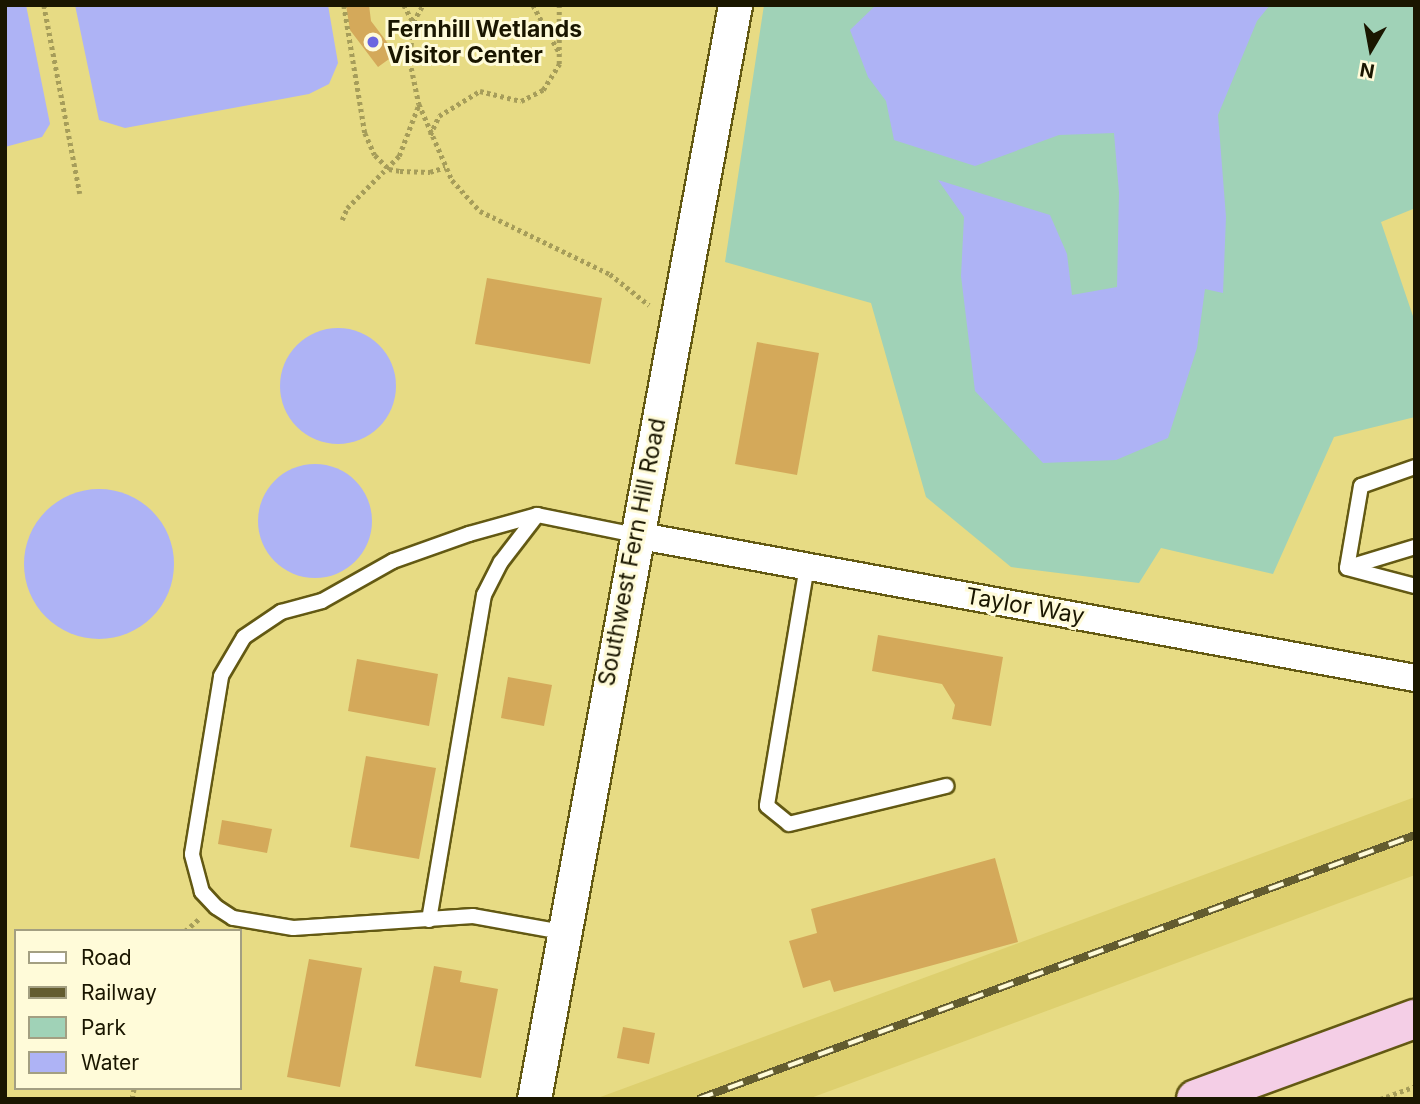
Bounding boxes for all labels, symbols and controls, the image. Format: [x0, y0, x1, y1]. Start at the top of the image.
north arrow [1336, 14, 1406, 84]
place label: Fernhill Wetlands Visitor Center [387, 15, 582, 69]
marker: Fernhill Wetlands Visitor Center [365, 34, 381, 50]
text: N [1358, 58, 1376, 83]
street label: Southwest Fern Hill Road [592, 416, 672, 688]
street label: Taylor Way [963, 582, 1087, 630]
legend [14, 929, 242, 1090]
text: Road [81, 945, 132, 970]
text: Railway [81, 980, 157, 1005]
text: Park [81, 1015, 126, 1040]
text: Water [81, 1050, 139, 1075]

